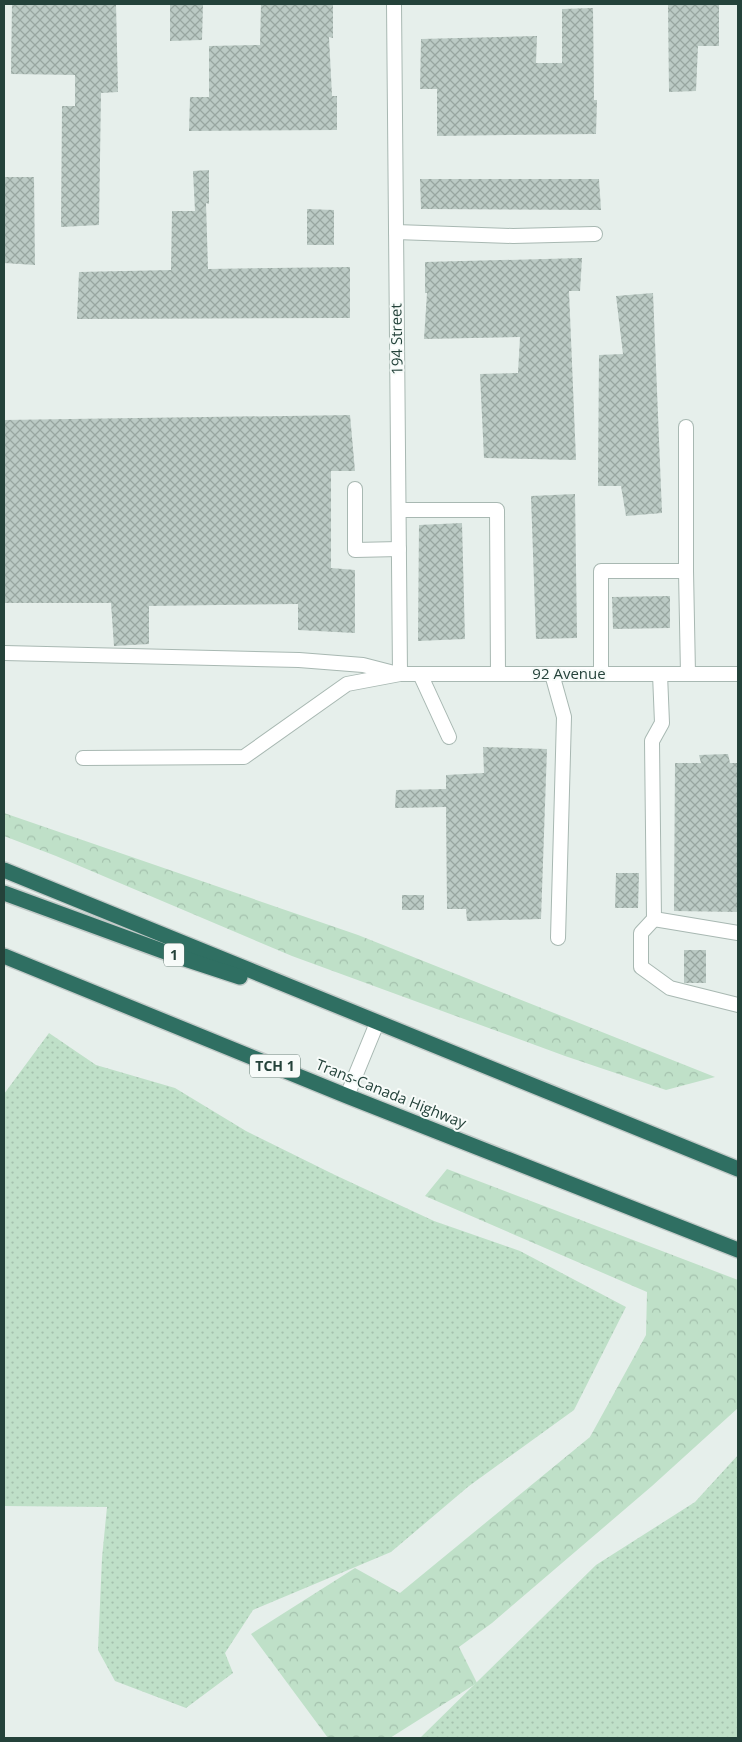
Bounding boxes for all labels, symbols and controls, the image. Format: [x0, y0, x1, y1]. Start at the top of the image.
street label: 194 Street [385, 303, 407, 375]
street label: 92 Avenue [532, 663, 606, 683]
road number: 1 [164, 944, 184, 966]
road number: TCH 1 [250, 1054, 300, 1078]
street label: Trans-Canada Highway [313, 1054, 470, 1133]

